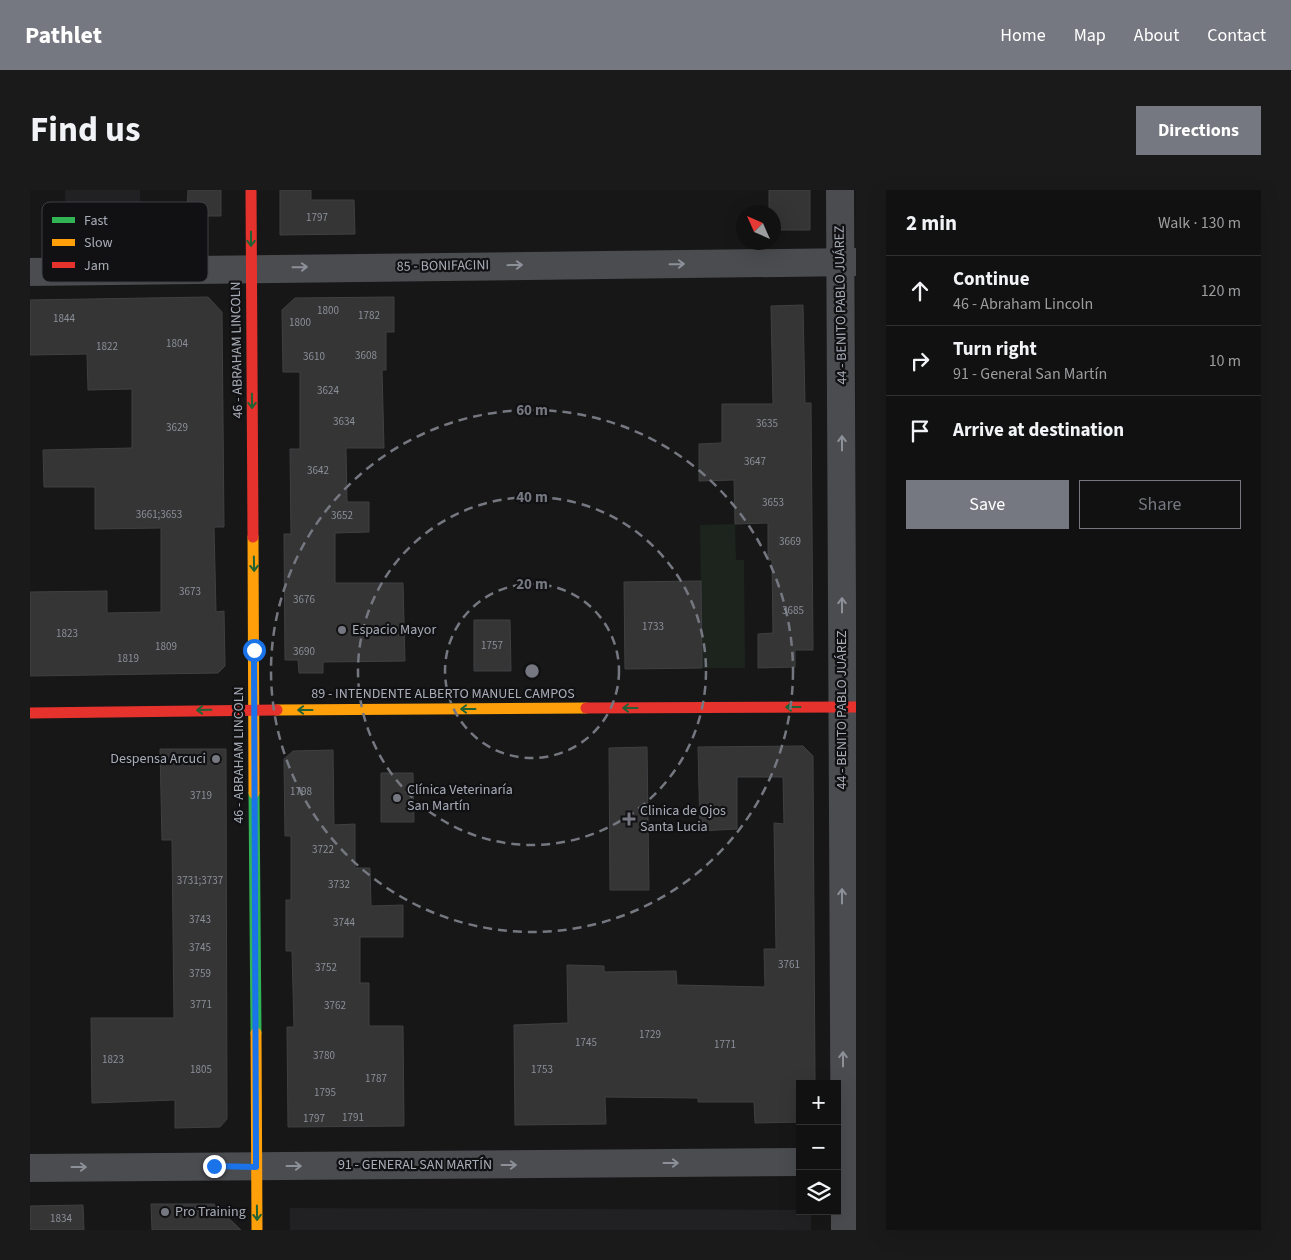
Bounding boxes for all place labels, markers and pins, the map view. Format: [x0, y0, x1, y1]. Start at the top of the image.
place label: Espacio Mayor [352, 620, 436, 640]
marker: Espacio Mayor [336, 624, 348, 636]
centre of rings [523, 662, 541, 680]
place label: Despensa Arcuci [110, 749, 206, 769]
marker: Despensa Arcuci [210, 753, 222, 765]
place label: Clínica Veterinaría San Martín [407, 780, 513, 816]
marker: Clínica Veterinaría San Martín [391, 792, 403, 804]
place label: Clinica de Ojos Santa Lucia [640, 801, 726, 837]
marker: Clinica de Ojos Santa Lucia [622, 812, 636, 826]
place label: Pro Training [175, 1202, 246, 1222]
marker: Pro Training [159, 1206, 171, 1218]

